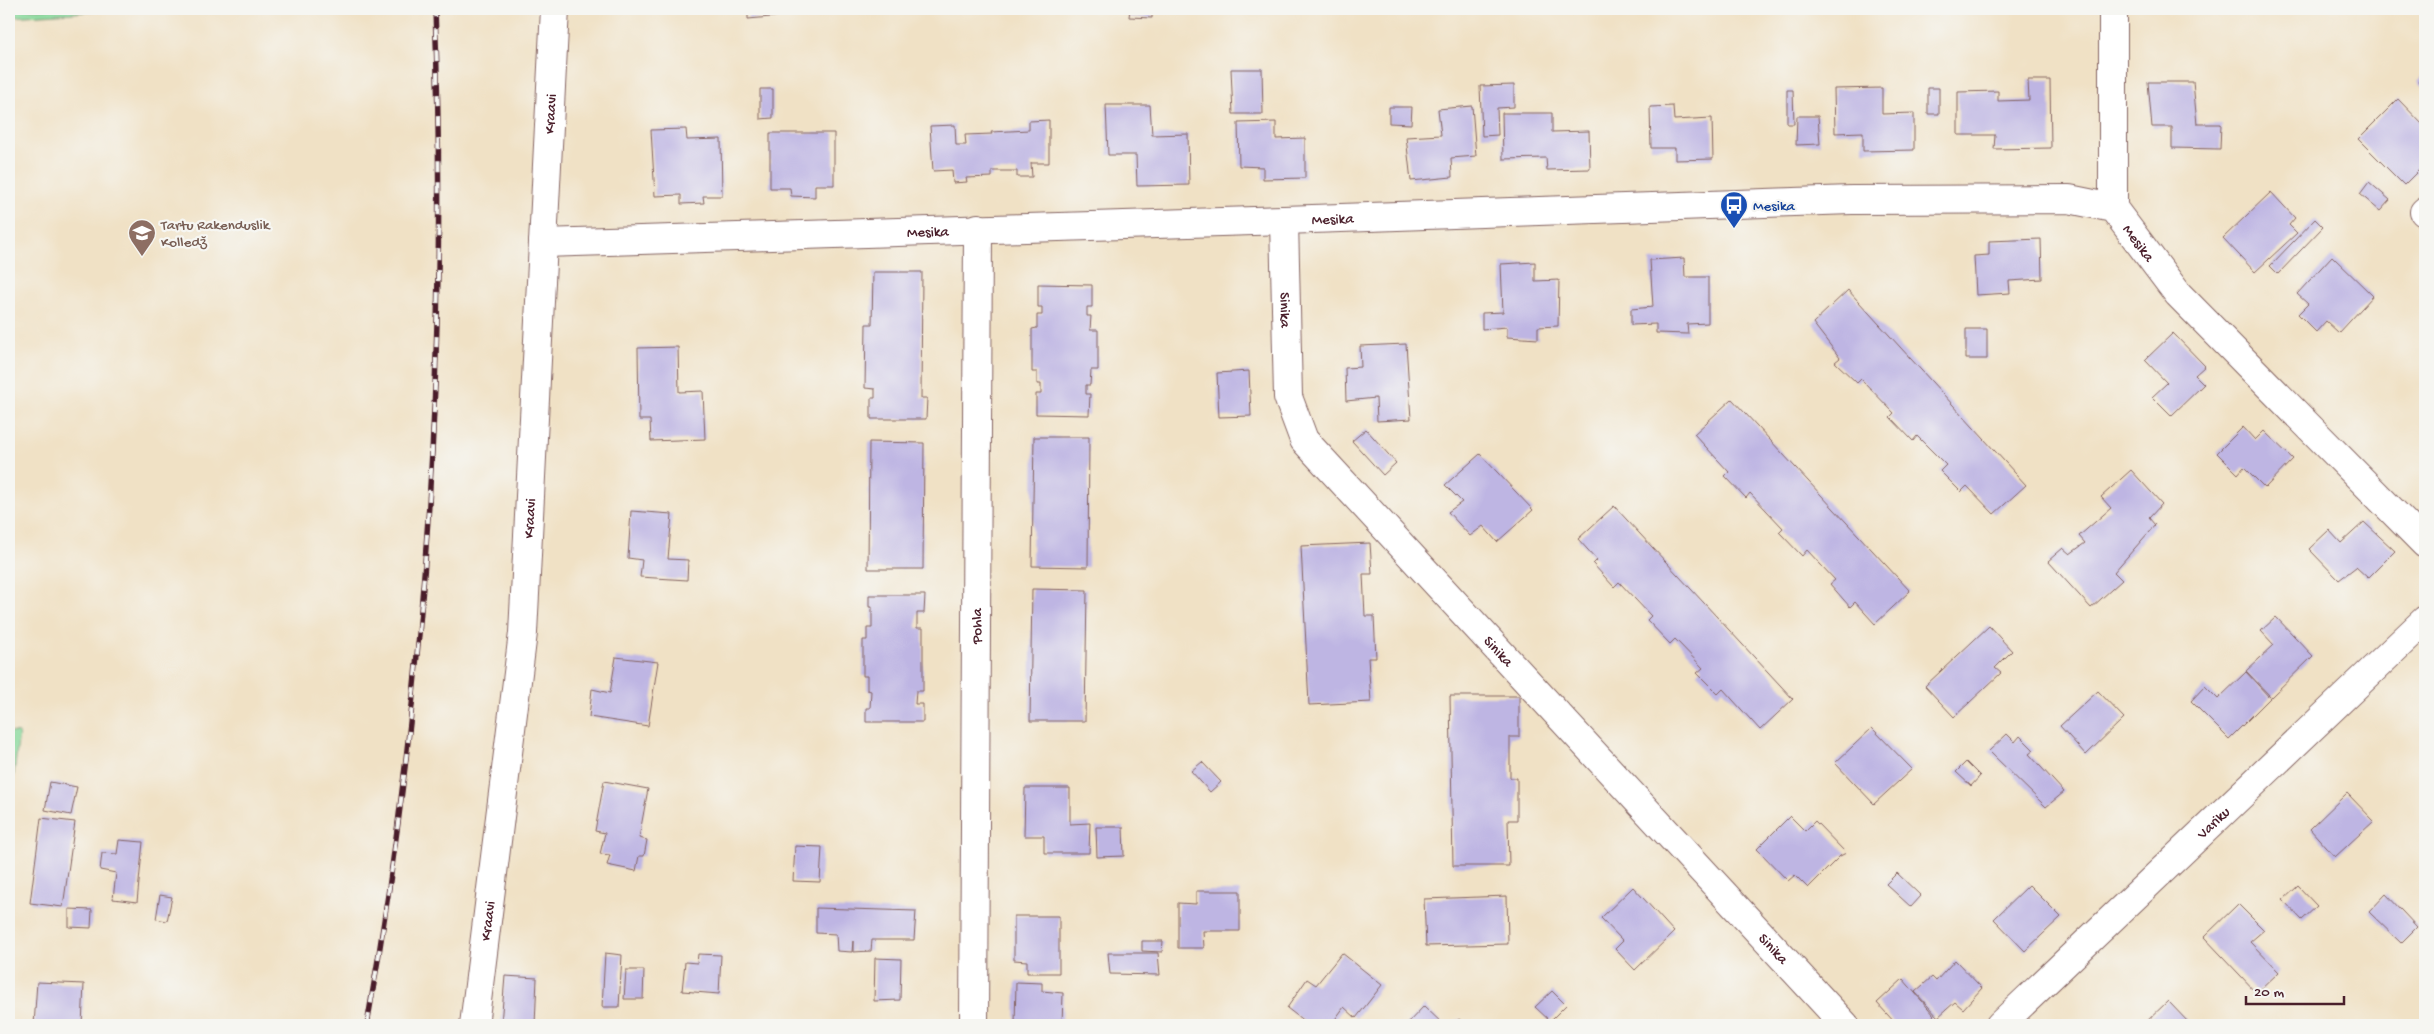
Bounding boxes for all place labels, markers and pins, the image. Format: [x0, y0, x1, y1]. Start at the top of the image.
bus stop icon: Mesika [1719, 190, 1749, 229]
place label: Mesika [1753, 198, 1796, 216]
place label: Tartu Rakenduslik Kolledž [160, 217, 271, 252]
school or university icon: Tartu Rakenduslik Kolledž [127, 218, 157, 257]

